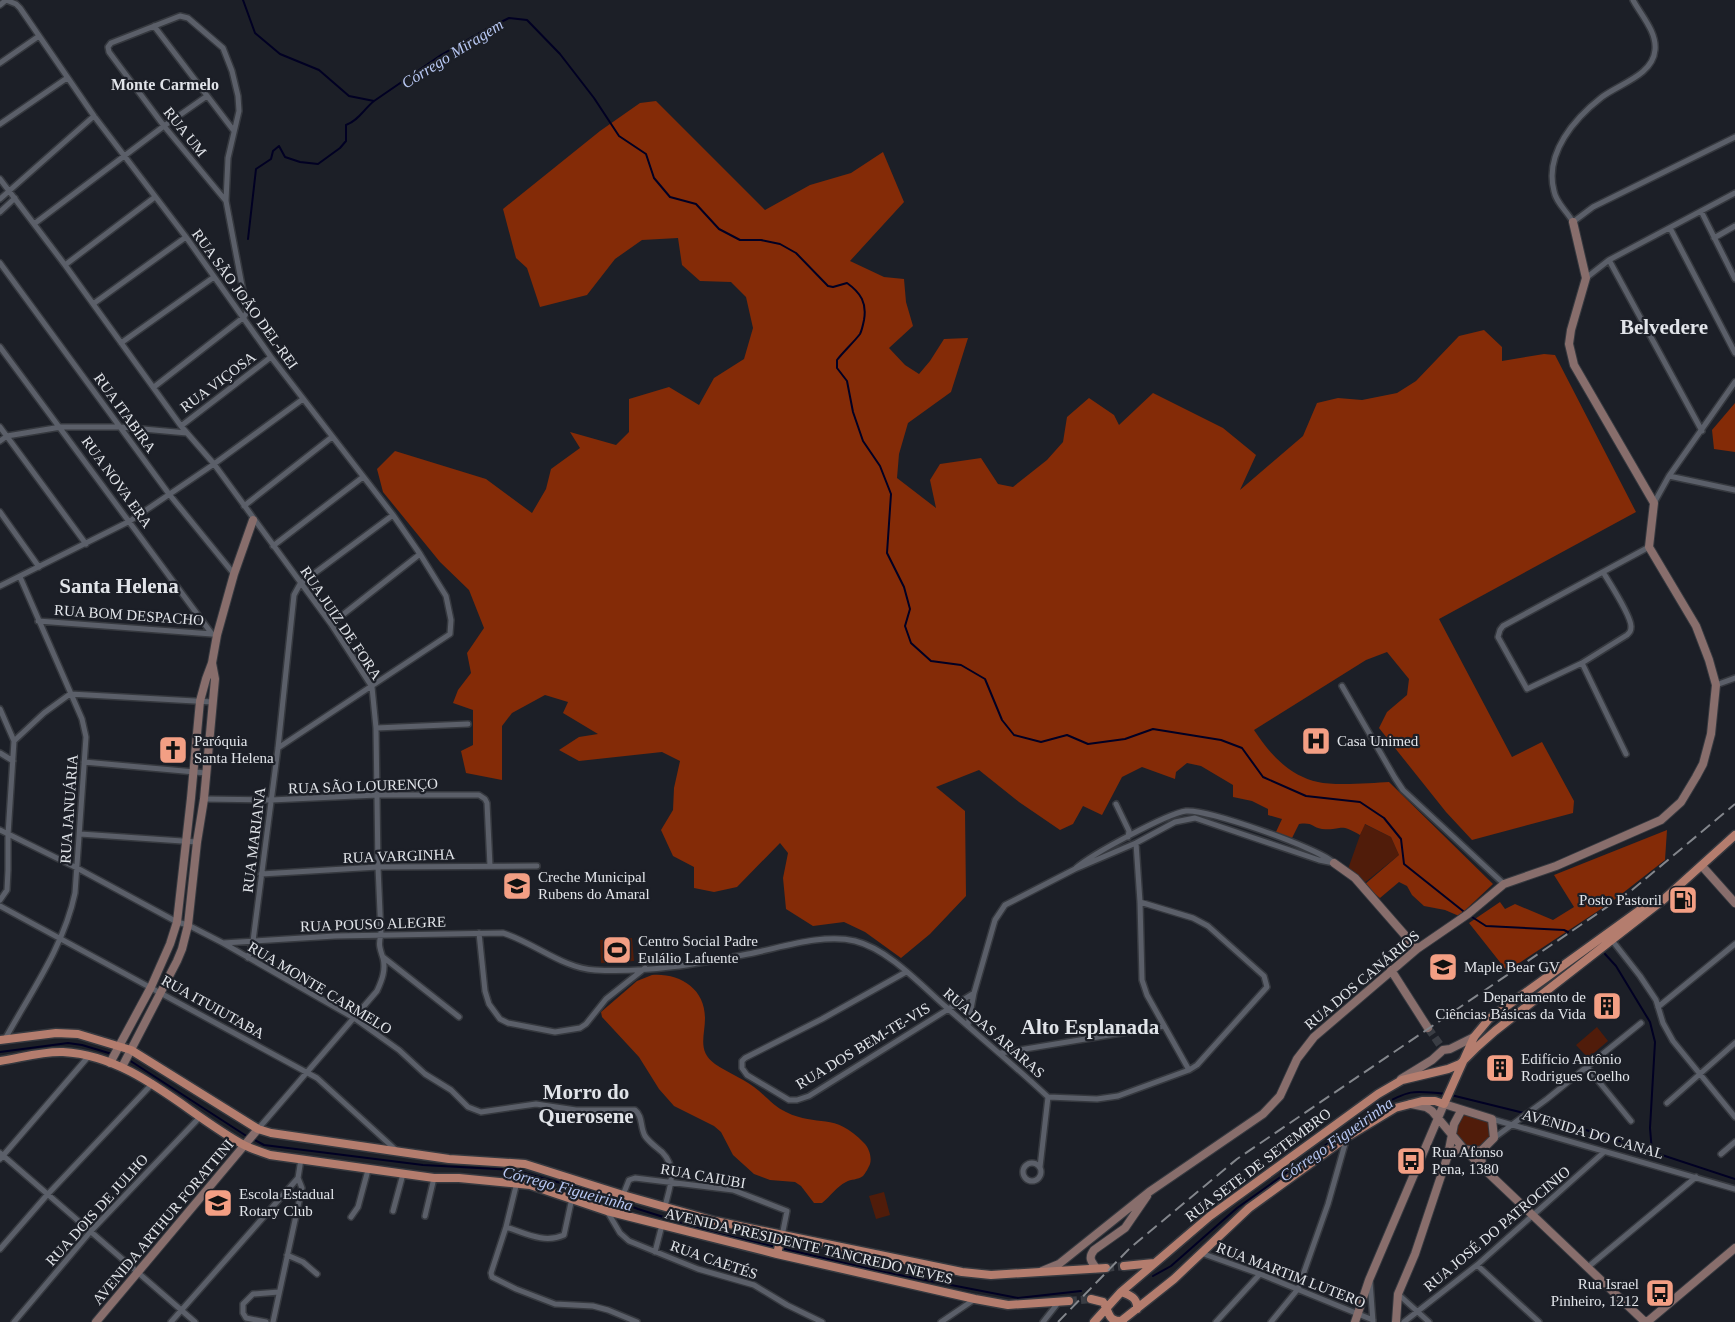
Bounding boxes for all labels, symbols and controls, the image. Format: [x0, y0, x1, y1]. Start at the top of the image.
water label: Córrego Miragem [398, 15, 507, 92]
district label: Monte Carmelo [111, 76, 219, 93]
street label: RUA UM [160, 104, 210, 160]
street label: RUA SÃO JOÃO DEL-REI [189, 226, 301, 372]
district label: Belvedere [1620, 315, 1708, 339]
street label: RUA VIÇOSA [177, 348, 259, 416]
street label: RUA ITABIRA [91, 370, 159, 456]
street label: RUA NOVA ERA [79, 433, 156, 531]
street label: RUA JUIZ DE FORA [297, 563, 385, 683]
district label: Santa Helena [59, 574, 179, 598]
street label: RUA BOM DESPACHO [53, 602, 205, 628]
hospital icon: Casa Unimed [1300, 725, 1332, 757]
place label: Paróquia Santa Helena [194, 733, 274, 766]
place label: Casa Unimed [1337, 733, 1419, 749]
church icon: Paróquia Santa Helena [157, 734, 189, 766]
street label: RUA JANUÁRIA [57, 754, 81, 864]
street label: RUA SÃO LOURENÇO [288, 775, 438, 797]
street label: RUA MARIANA [240, 786, 268, 894]
street label: RUA VARGINHA [343, 846, 456, 866]
place label: Creche Municipal Rubens do Amaral [538, 869, 650, 902]
school or university icon: Creche Municipal Rubens do Amaral [501, 870, 533, 902]
fuel station icon: Posto Pastoril [1667, 884, 1699, 916]
place label: Posto Pastoril [1579, 892, 1662, 908]
street label: RUA POUSO ALEGRE [300, 913, 446, 935]
street label: RUA DOS CANÁRIOS [1301, 927, 1423, 1033]
place label: Centro Social Padre Eulálio Lafuente [638, 933, 758, 966]
sports icon: Centro Social Padre Eulálio Lafuente [601, 934, 633, 966]
street label: RUA MONTE CARMELO [245, 939, 395, 1037]
school or university icon: Maple Bear GV [1427, 951, 1459, 983]
place label: Maple Bear GV [1464, 959, 1560, 975]
street label: RUA ITUIUTABA [159, 972, 267, 1042]
street label: RUA DAS ARARAS [940, 985, 1048, 1081]
place label: Departamento de Ciências Básicas da Vida [1435, 989, 1586, 1022]
building icon: Departamento de Ciências Básicas da Vida [1591, 990, 1623, 1022]
street label: RUA DOS BEM-TE-VIS [793, 1000, 933, 1092]
district label: Alto Esplanada [1021, 1015, 1160, 1039]
place label: Edifício Antônio Rodrigues Coelho [1521, 1051, 1630, 1084]
building icon: Edifício Antônio Rodrigues Coelho [1484, 1052, 1516, 1084]
district label: Morro do Querosene [538, 1080, 634, 1128]
water label: Córrego Figueirinha [1276, 1094, 1397, 1186]
street label: RUA SETE DE SETEMBRO [1182, 1105, 1334, 1225]
street label: AVENIDA DO CANAL [1520, 1106, 1666, 1162]
street label: AVENIDA ARTHUR FORATTINI [89, 1136, 237, 1308]
place label: Rua Afonso Pena, 1380 [1432, 1144, 1503, 1177]
bus stop icon: Rua Afonso Pena, 1380 [1395, 1145, 1427, 1177]
street label: RUA DOIS DE JULHO [43, 1151, 151, 1269]
street label: RUA CAIUBI [659, 1161, 747, 1191]
water label: Córrego Figueirinha [501, 1163, 635, 1215]
street label: RUA JOSÉ DO PATROCINIO [1421, 1163, 1573, 1295]
place label: Escola Estadual Rotary Club [239, 1186, 334, 1219]
school or university icon: Escola Estadual Rotary Club [202, 1187, 234, 1219]
street label: AVENIDA PRESIDENTE TANCREDO NEVES [663, 1205, 955, 1287]
street label: RUA CAETÉS [668, 1238, 760, 1282]
street label: RUA MARTIM LUTERO [1214, 1239, 1368, 1311]
place label: Rua Israel Pinheiro, 1212 [1551, 1276, 1639, 1309]
bus stop icon: Rua Israel Pinheiro, 1212 [1644, 1277, 1676, 1309]

